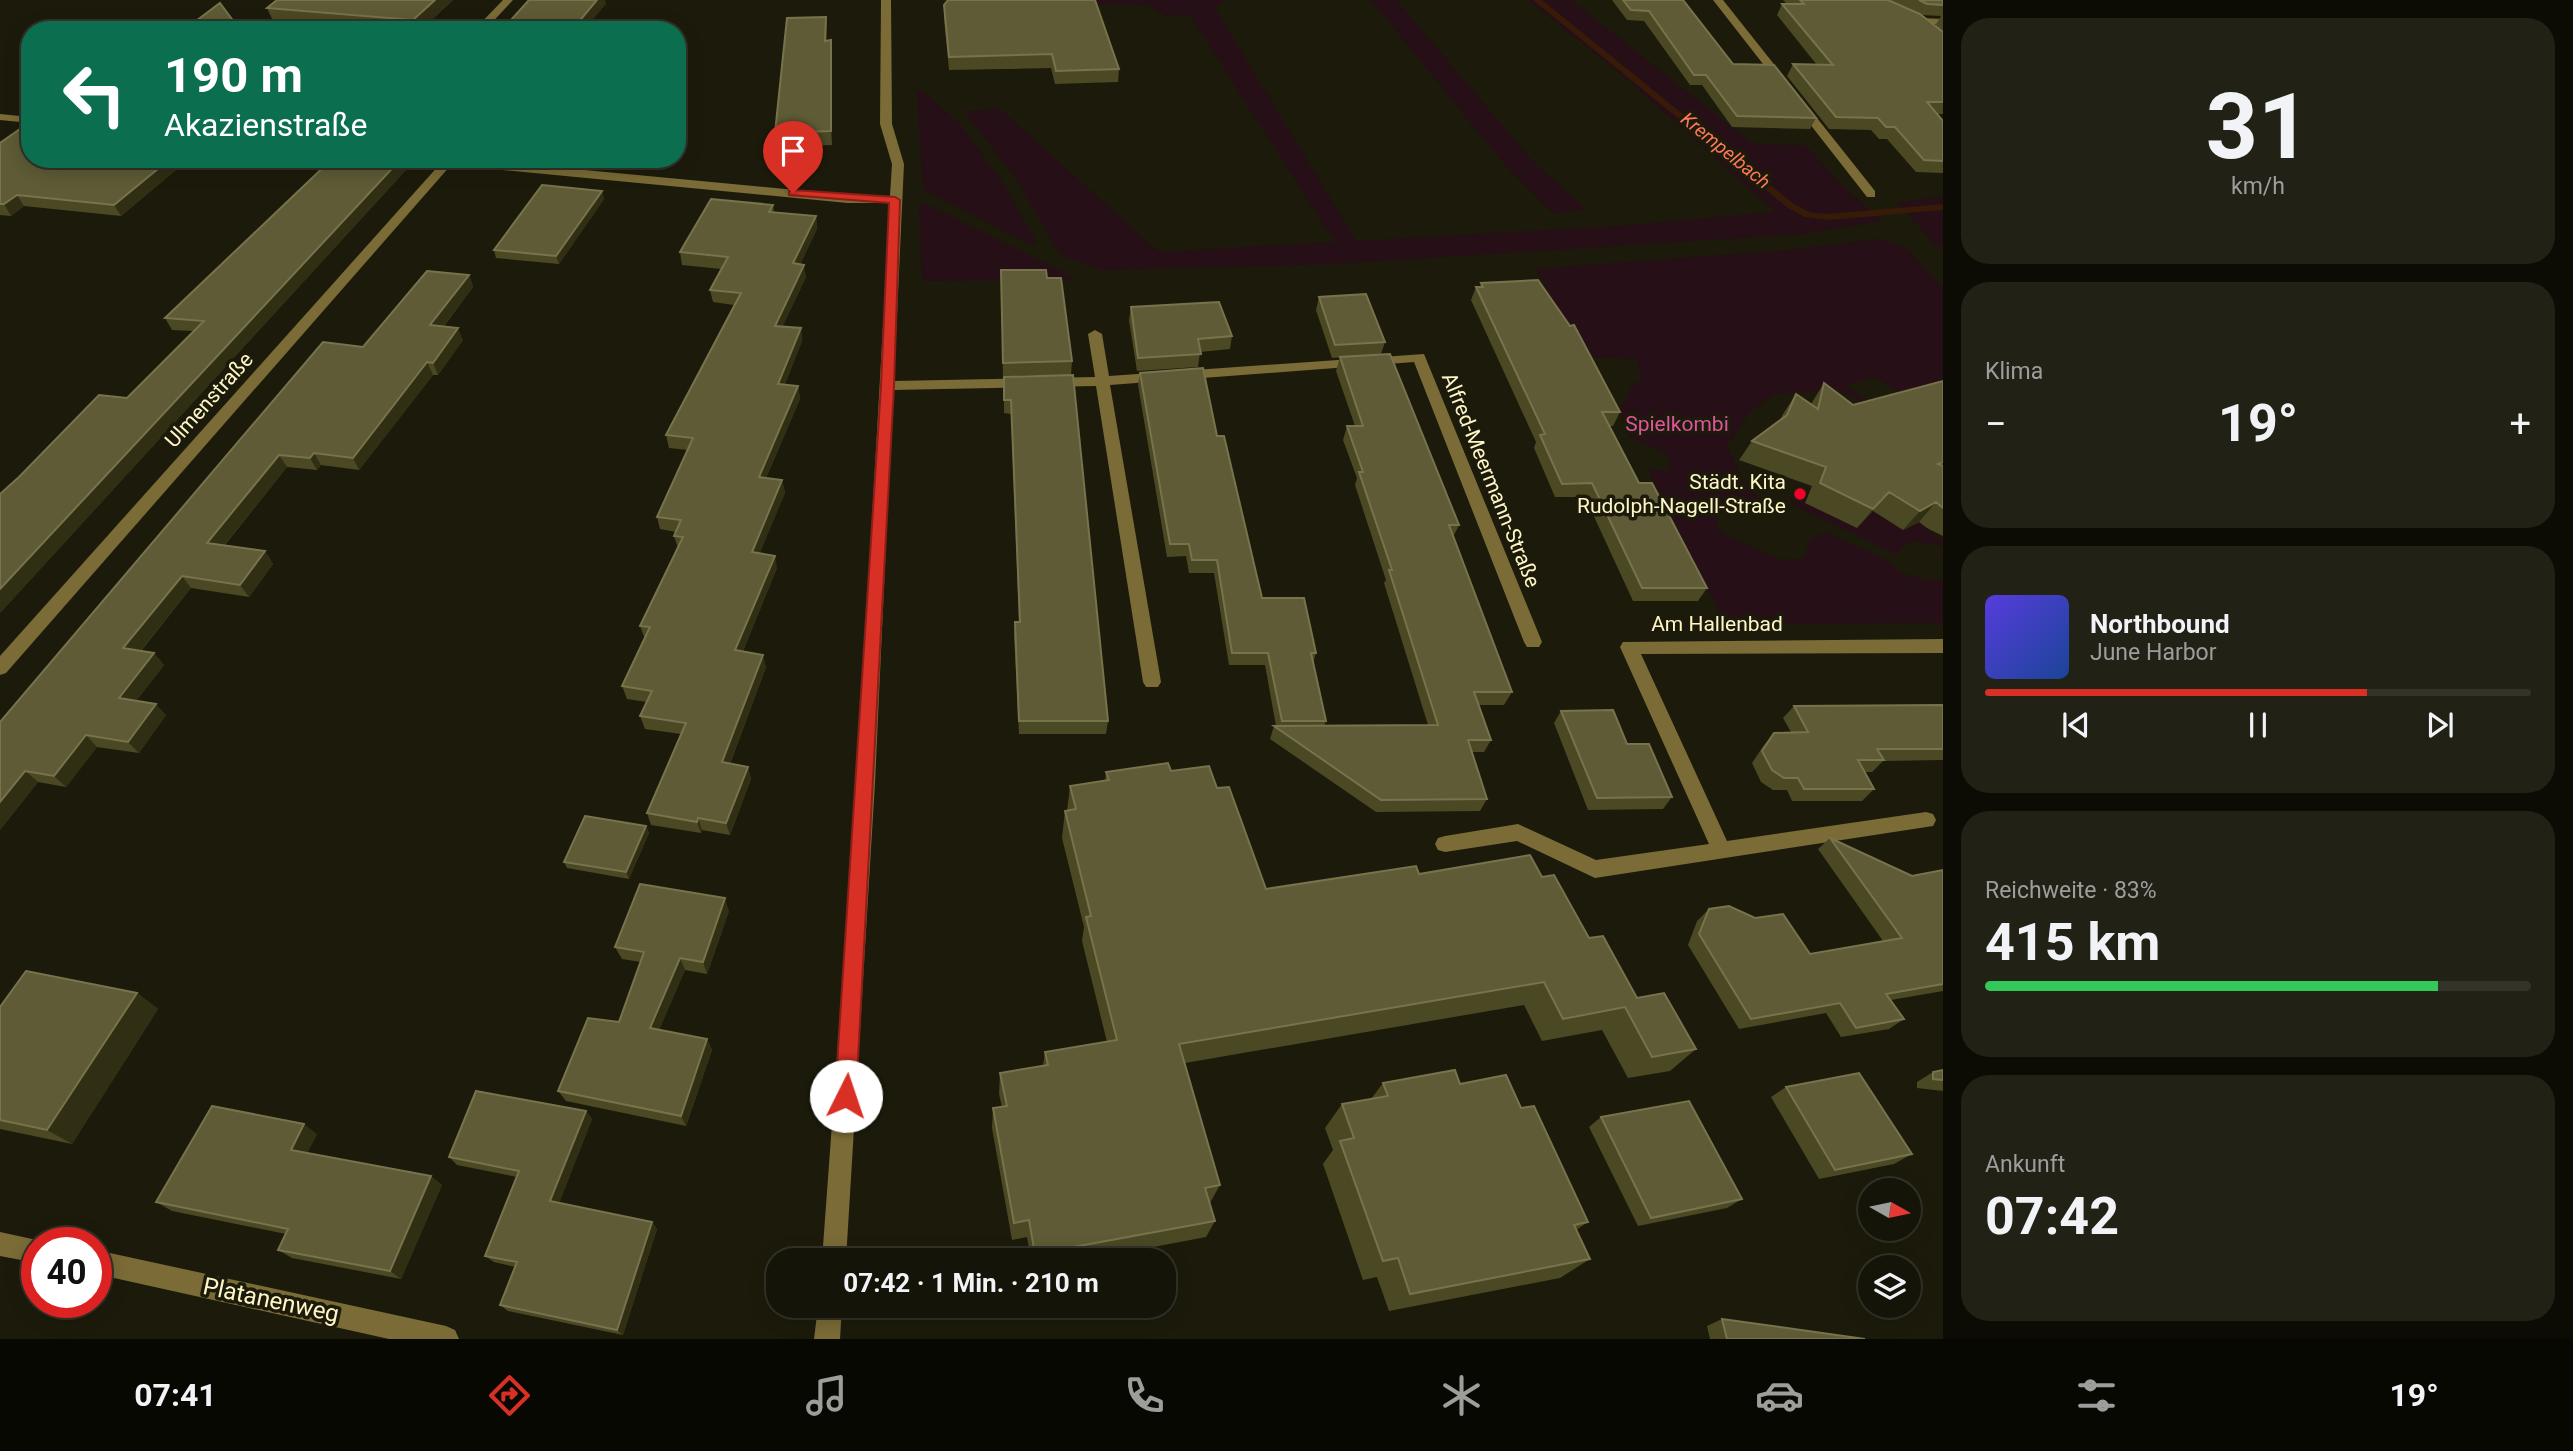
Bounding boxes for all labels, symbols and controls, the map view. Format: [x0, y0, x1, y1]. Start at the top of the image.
text: 190 m [164, 47, 303, 104]
icon: left [49, 49, 140, 140]
text: 31 [2206, 74, 2310, 180]
text: Akazienstraße [164, 106, 367, 144]
water label: Krempelbach [1676, 107, 1775, 193]
pin [763, 121, 823, 193]
icon: arrive [774, 132, 812, 170]
text: km/h [2231, 173, 2285, 200]
street label: Ulmenstraße [160, 348, 258, 452]
text: Klima [1985, 358, 2043, 385]
street label: Alfred-Meermann-Straße [1437, 369, 1545, 591]
text: 19° [2218, 393, 2298, 454]
text: − [1985, 402, 2007, 446]
text: + [2509, 402, 2531, 446]
park label: Spielkombi [1625, 412, 1729, 436]
place label: Städt. Kita Rudolph-Nagell-Straße [1577, 470, 1786, 518]
marker: Städt. Kita Rudolph-Nagell-Straße [1792, 486, 1808, 502]
text: Northbound [2090, 609, 2230, 639]
street label: Am Hallenbad [1651, 612, 1783, 636]
text: June Harbor [2090, 639, 2217, 666]
icon: previous [2057, 706, 2095, 744]
icon: pause [2239, 706, 2277, 744]
icon: next [2421, 706, 2459, 744]
text: Reichweite · 83% [1985, 877, 2157, 904]
text: 415 km [1985, 912, 2160, 973]
position arrow [809, 1059, 883, 1133]
text: Ankunft [1985, 1151, 2065, 1178]
north arrow [1858, 1178, 1922, 1241]
map controls [1858, 1178, 1921, 1318]
text: 07:42 [1985, 1186, 2119, 1247]
speed limit sign: 40 [21, 1227, 112, 1318]
button: layers [1858, 1255, 1921, 1318]
text: 07:42 · 1 Min. · 210 m [843, 1268, 1099, 1298]
street label: Platanenweg [200, 1272, 342, 1328]
icon: directions [485, 1371, 534, 1420]
icon: music [802, 1371, 851, 1420]
icon: phone [1120, 1371, 1169, 1420]
icon: climate [1437, 1371, 1486, 1420]
icon: car [1755, 1371, 1804, 1420]
icon: filters [2072, 1371, 2121, 1420]
text: 07:41 [134, 1376, 217, 1414]
text: 19° [2390, 1376, 2439, 1414]

